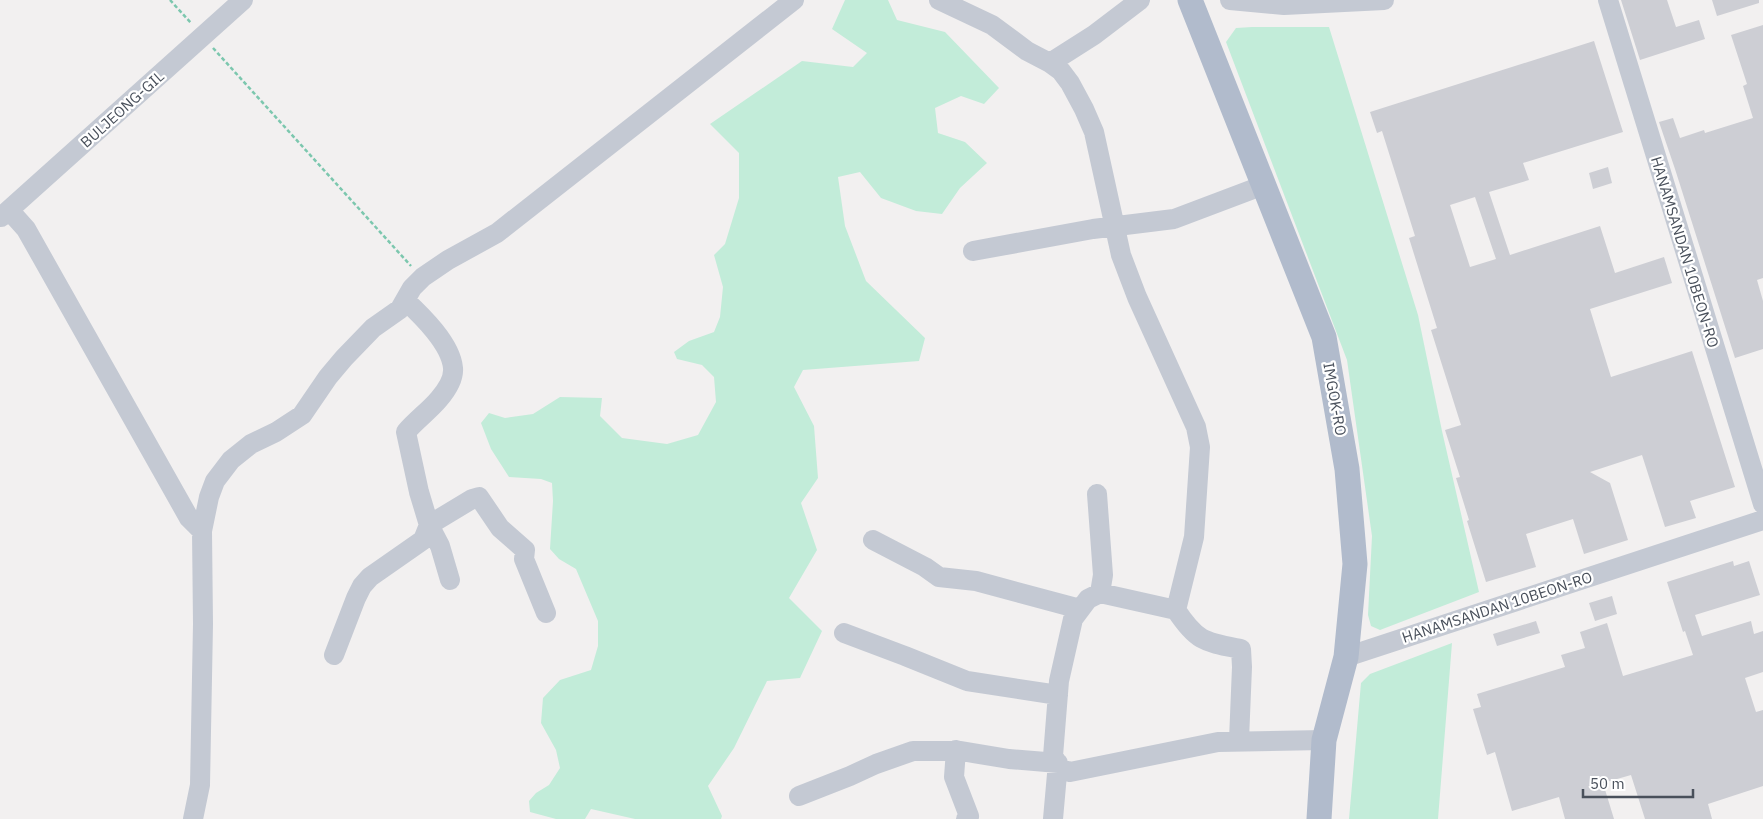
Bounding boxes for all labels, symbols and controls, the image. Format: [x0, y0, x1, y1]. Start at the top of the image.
street label: BULJEONG-GIL [76, 66, 168, 151]
street label: HANAMSANDAN 10BEON-RO [1647, 154, 1723, 350]
street label: IMGOK-RO [1319, 361, 1351, 437]
street label: HANAMSANDAN 10BEON-RO [1399, 567, 1595, 647]
scale bar [1583, 766, 1693, 798]
text: 50 m [1590, 774, 1625, 793]

